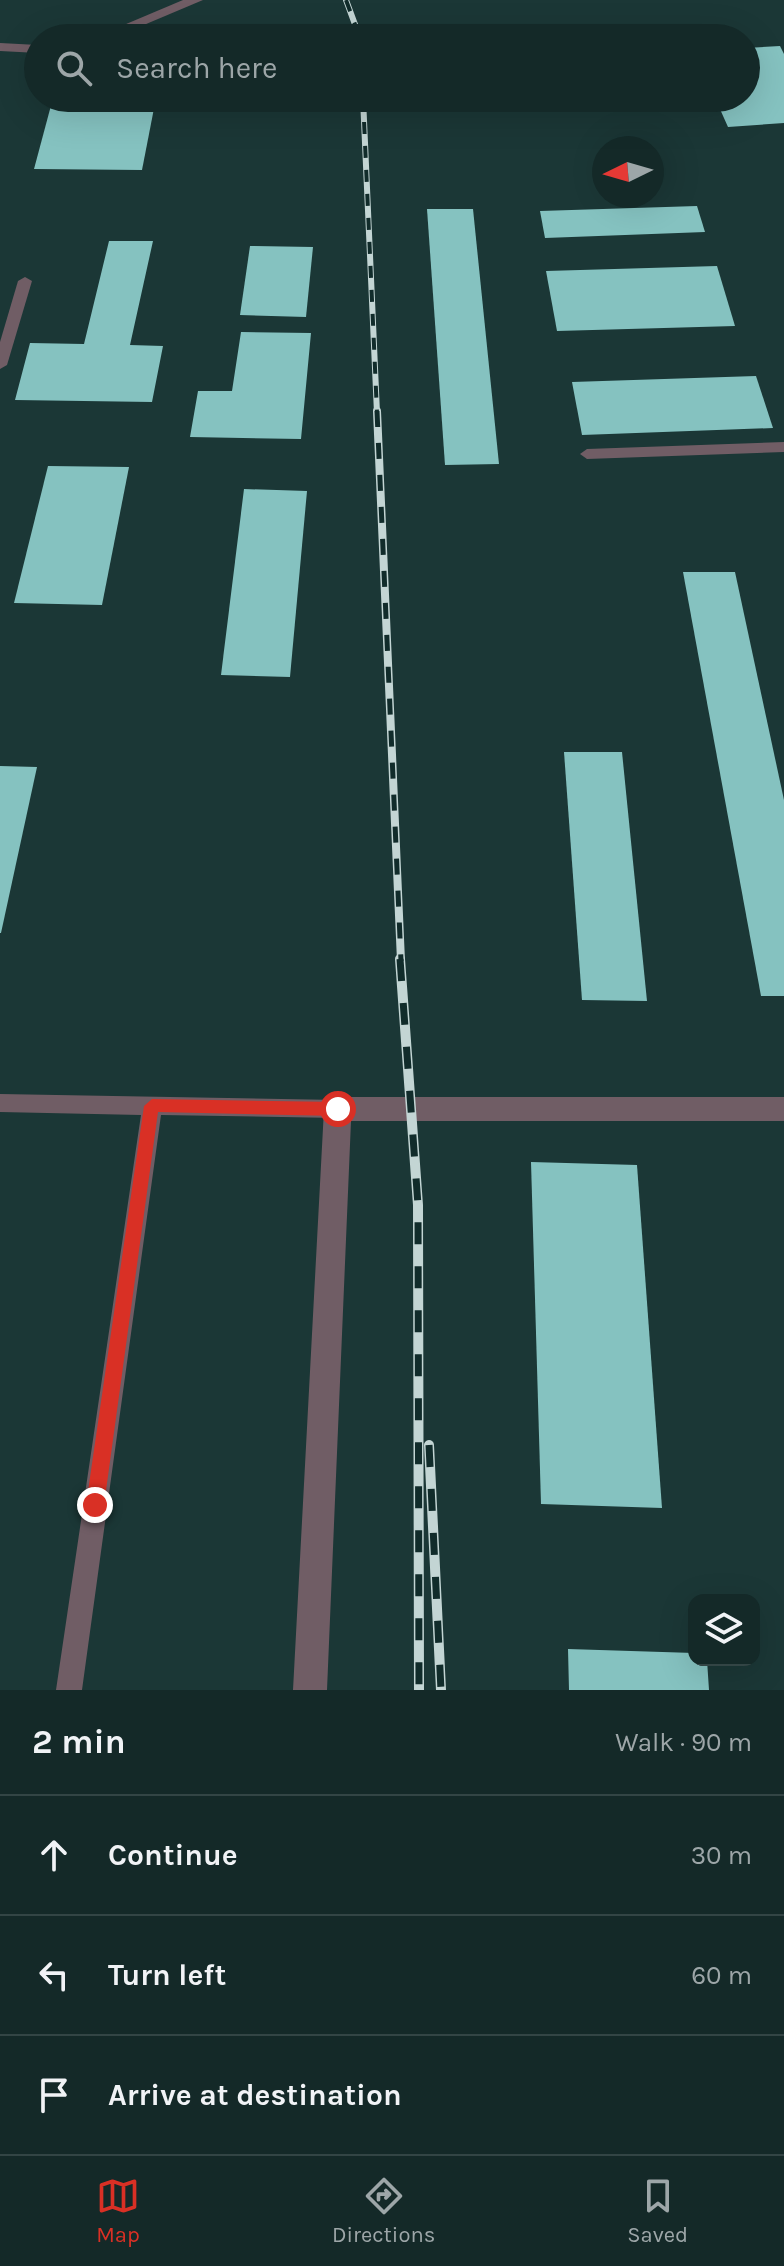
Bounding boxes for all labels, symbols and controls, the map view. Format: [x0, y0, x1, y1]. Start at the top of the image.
search box [24, 24, 760, 112]
icon: search [52, 46, 96, 90]
text: Search here [116, 50, 277, 86]
north arrow [592, 136, 664, 208]
route start [320, 1091, 356, 1127]
route end [77, 1487, 113, 1523]
map controls [688, 1594, 760, 1666]
button: layers [688, 1594, 760, 1666]
text: 2 min [32, 1722, 126, 1762]
text: Walk · 90 m [615, 1727, 752, 1758]
icon: ahead [32, 1833, 76, 1877]
text: Continue [108, 1837, 238, 1873]
text: 30 m [691, 1840, 752, 1871]
icon: left [32, 1953, 76, 1997]
text: Turn left [108, 1957, 226, 1993]
text: 60 m [691, 1960, 752, 1991]
icon: arrive [32, 2073, 76, 2117]
text: Arrive at destination [108, 2077, 402, 2113]
tab: Map [96, 2174, 140, 2248]
tab: Directions [332, 2174, 435, 2248]
tab: Saved [627, 2174, 688, 2248]

